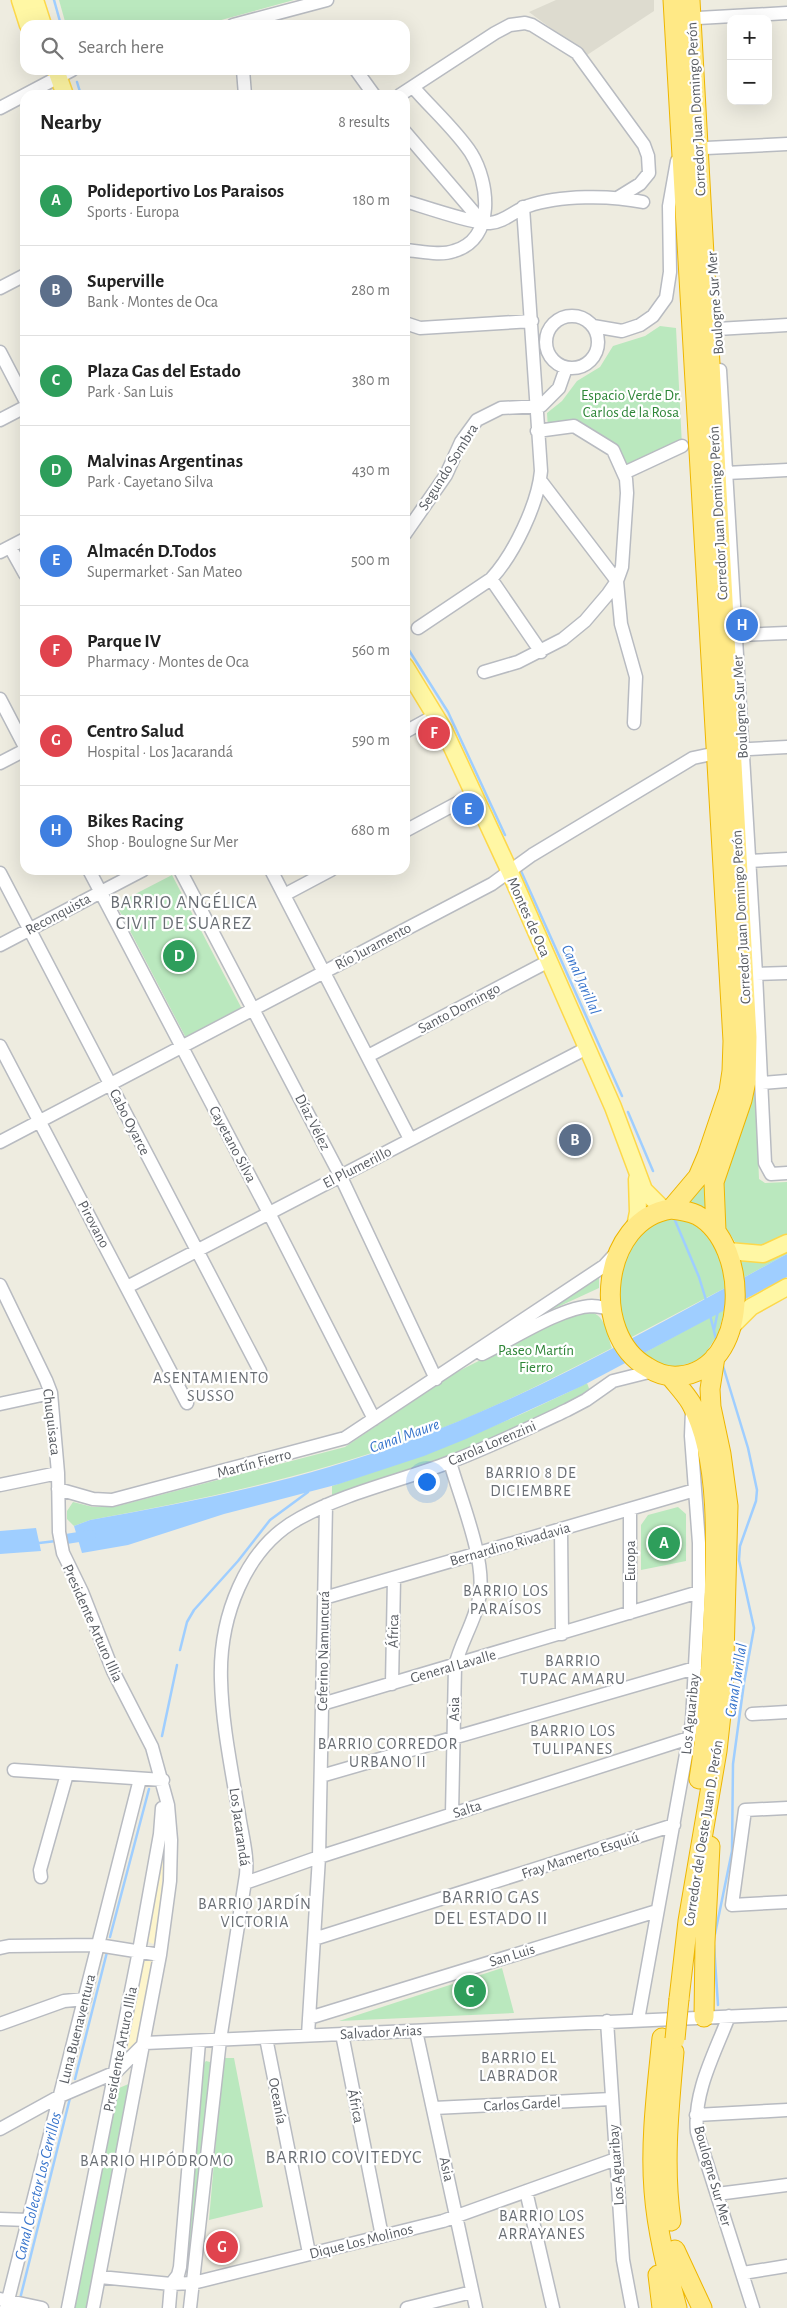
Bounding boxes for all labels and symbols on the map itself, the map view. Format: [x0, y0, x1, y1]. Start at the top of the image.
street label: Corredor Juan Domingo Perón [684, 22, 709, 196]
street label: Boulogne Sur Mer [704, 251, 727, 355]
park label: Espacio Verde Dr. Carlos de la Rosa [581, 388, 681, 420]
street label: Segundo Sombra [416, 421, 481, 513]
street label: Corredor Juan Domingo Perón [706, 426, 731, 600]
pin: H [726, 606, 758, 644]
street label: Boulogne Sur Mer [730, 655, 751, 759]
pin: F [418, 714, 450, 752]
pin: E [452, 790, 484, 828]
street label: Corredor Juan Domingo Perón [729, 830, 754, 1004]
street label: Montes de Oca [504, 875, 553, 959]
street label: Reconquista [23, 891, 93, 938]
district label: BARRIO ANGÉLICA CIVIT DE SUAREZ [110, 891, 258, 933]
street label: Río Juramento [333, 920, 414, 973]
pin: D [163, 937, 195, 975]
water label: Canal Jarillal [559, 942, 604, 1017]
street label: Santo Domingo [416, 981, 503, 1036]
street label: Cabo Oyarce [106, 1087, 153, 1158]
street label: Díaz Vélez [292, 1092, 333, 1153]
street label: Cayetano Silva [206, 1104, 259, 1185]
pin: B [559, 1121, 591, 1159]
street label: El Plumerillo [321, 1144, 394, 1191]
street label: Pirovano [75, 1198, 112, 1250]
park label: Paseo Martín Fierro [498, 1343, 574, 1375]
district label: ASENTAMIENTO SUSSO [153, 1370, 269, 1404]
street label: Chuquisaca [40, 1388, 63, 1456]
water label: Canal Maure [367, 1416, 441, 1456]
street label: Carola Lorenzini [446, 1418, 538, 1469]
street label: Martín Fierro [215, 1446, 293, 1481]
district label: BARRIO 8 DE DICIEMBRE [485, 1465, 577, 1499]
your location [414, 1469, 440, 1495]
street label: Bernardino Rivadavia [448, 1520, 572, 1569]
pin: A [648, 1524, 680, 1562]
street label: Europa [623, 1540, 638, 1582]
street label: Presidente Arturo Illia [60, 1562, 125, 1684]
district label: BARRIO LOS PARAÍSOS [463, 1583, 549, 1617]
street label: Ceferino Namuncurá [315, 1591, 332, 1711]
street label: África [384, 1614, 401, 1648]
water label: Canal Jarillal [722, 1642, 750, 1718]
street label: General Lavalle [409, 1647, 498, 1686]
district label: BARRIO TUPAC AMARU [520, 1653, 626, 1687]
street label: Los Aguaribay [679, 1672, 702, 1755]
street label: Asia [447, 1696, 462, 1722]
district label: BARRIO LOS TULIPANES [530, 1723, 616, 1757]
district label: BARRIO CORREDOR URBANO II [318, 1736, 458, 1770]
street label: Corredor del Oeste Juan D. Perón [681, 1739, 726, 1927]
street label: Los Jacarandá [227, 1787, 252, 1867]
street label: Salta [451, 1798, 483, 1821]
street label: Fray Mamerto Esquiú [520, 1829, 641, 1882]
district label: BARRIO GAS DEL ESTADO II [434, 1889, 548, 1928]
district label: BARRIO JARDÍN VICTORIA [198, 1894, 312, 1930]
street label: San Luis [488, 1941, 537, 1969]
pin: C [454, 1972, 486, 2010]
street label: Luna Buenaventura [57, 1973, 98, 2086]
street label: Presidente Arturo Illia [101, 1985, 140, 2113]
street label: Salvador Arias [340, 2023, 422, 2042]
district label: BARRIO EL LABRADOR [479, 2050, 559, 2084]
street label: Oceanía [266, 2076, 289, 2126]
street label: África [345, 2087, 368, 2124]
street label: Carlos Gardel [483, 2095, 561, 2114]
water label: Canal Colector Los Cerrillos [12, 2111, 64, 2262]
street label: Los Aguaribay [606, 2123, 627, 2206]
street label: Boulogne Sur Mer [691, 2124, 734, 2228]
district label: BARRIO COVITEDYC [266, 2149, 422, 2167]
district label: BARRIO HIPÓDROMO [80, 2151, 234, 2169]
street label: Asia [437, 2155, 456, 2183]
district label: BARRIO LOS ARRAYANES [498, 2208, 586, 2242]
street label: Dique Los Molinos [308, 2221, 415, 2262]
pin: G [206, 2228, 238, 2266]

